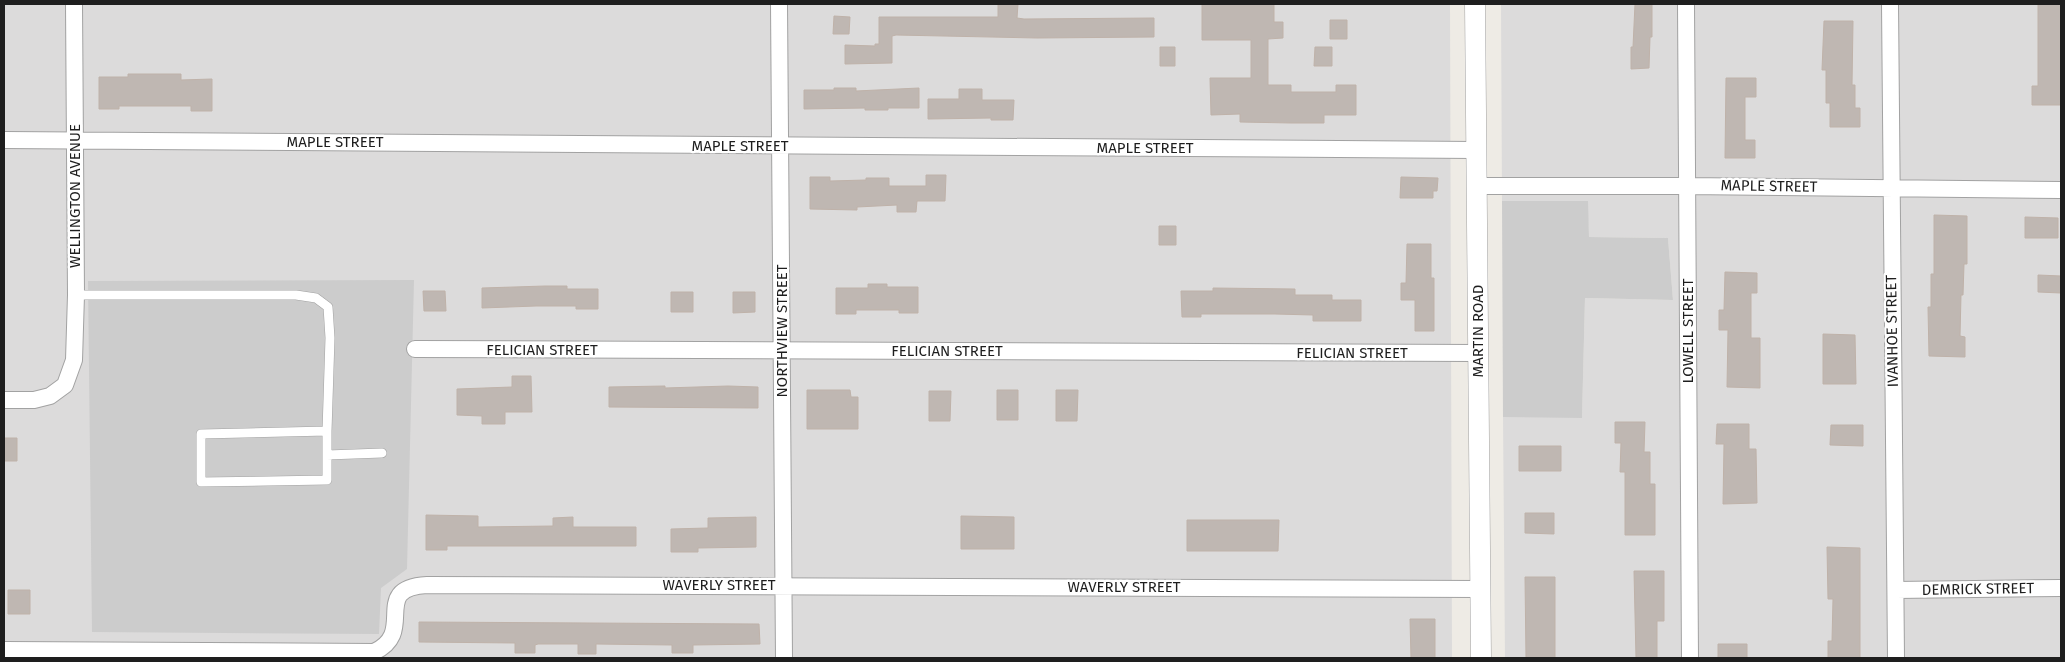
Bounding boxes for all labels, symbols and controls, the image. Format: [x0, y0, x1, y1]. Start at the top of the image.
street label: WELLINGTON AVENUE [66, 124, 84, 268]
street label: MAPLE STREET [287, 133, 384, 151]
street label: MAPLE STREET [692, 137, 789, 155]
street label: MAPLE STREET [1097, 139, 1194, 157]
street label: MAPLE STREET [1720, 176, 1818, 196]
street label: NORTHVIEW STREET [773, 264, 791, 398]
street label: IVANHOE STREET [1882, 274, 1902, 387]
street label: LOWELL STREET [1679, 278, 1697, 384]
street label: MARTIN ROAD [1469, 285, 1487, 377]
street label: FELICIAN STREET [486, 341, 598, 359]
street label: FELICIAN STREET [891, 342, 1003, 360]
street label: FELICIAN STREET [1296, 344, 1408, 362]
street label: WAVERLY STREET [662, 576, 776, 594]
street label: WAVERLY STREET [1067, 578, 1181, 596]
street label: DEMRICK STREET [1922, 579, 2035, 599]

